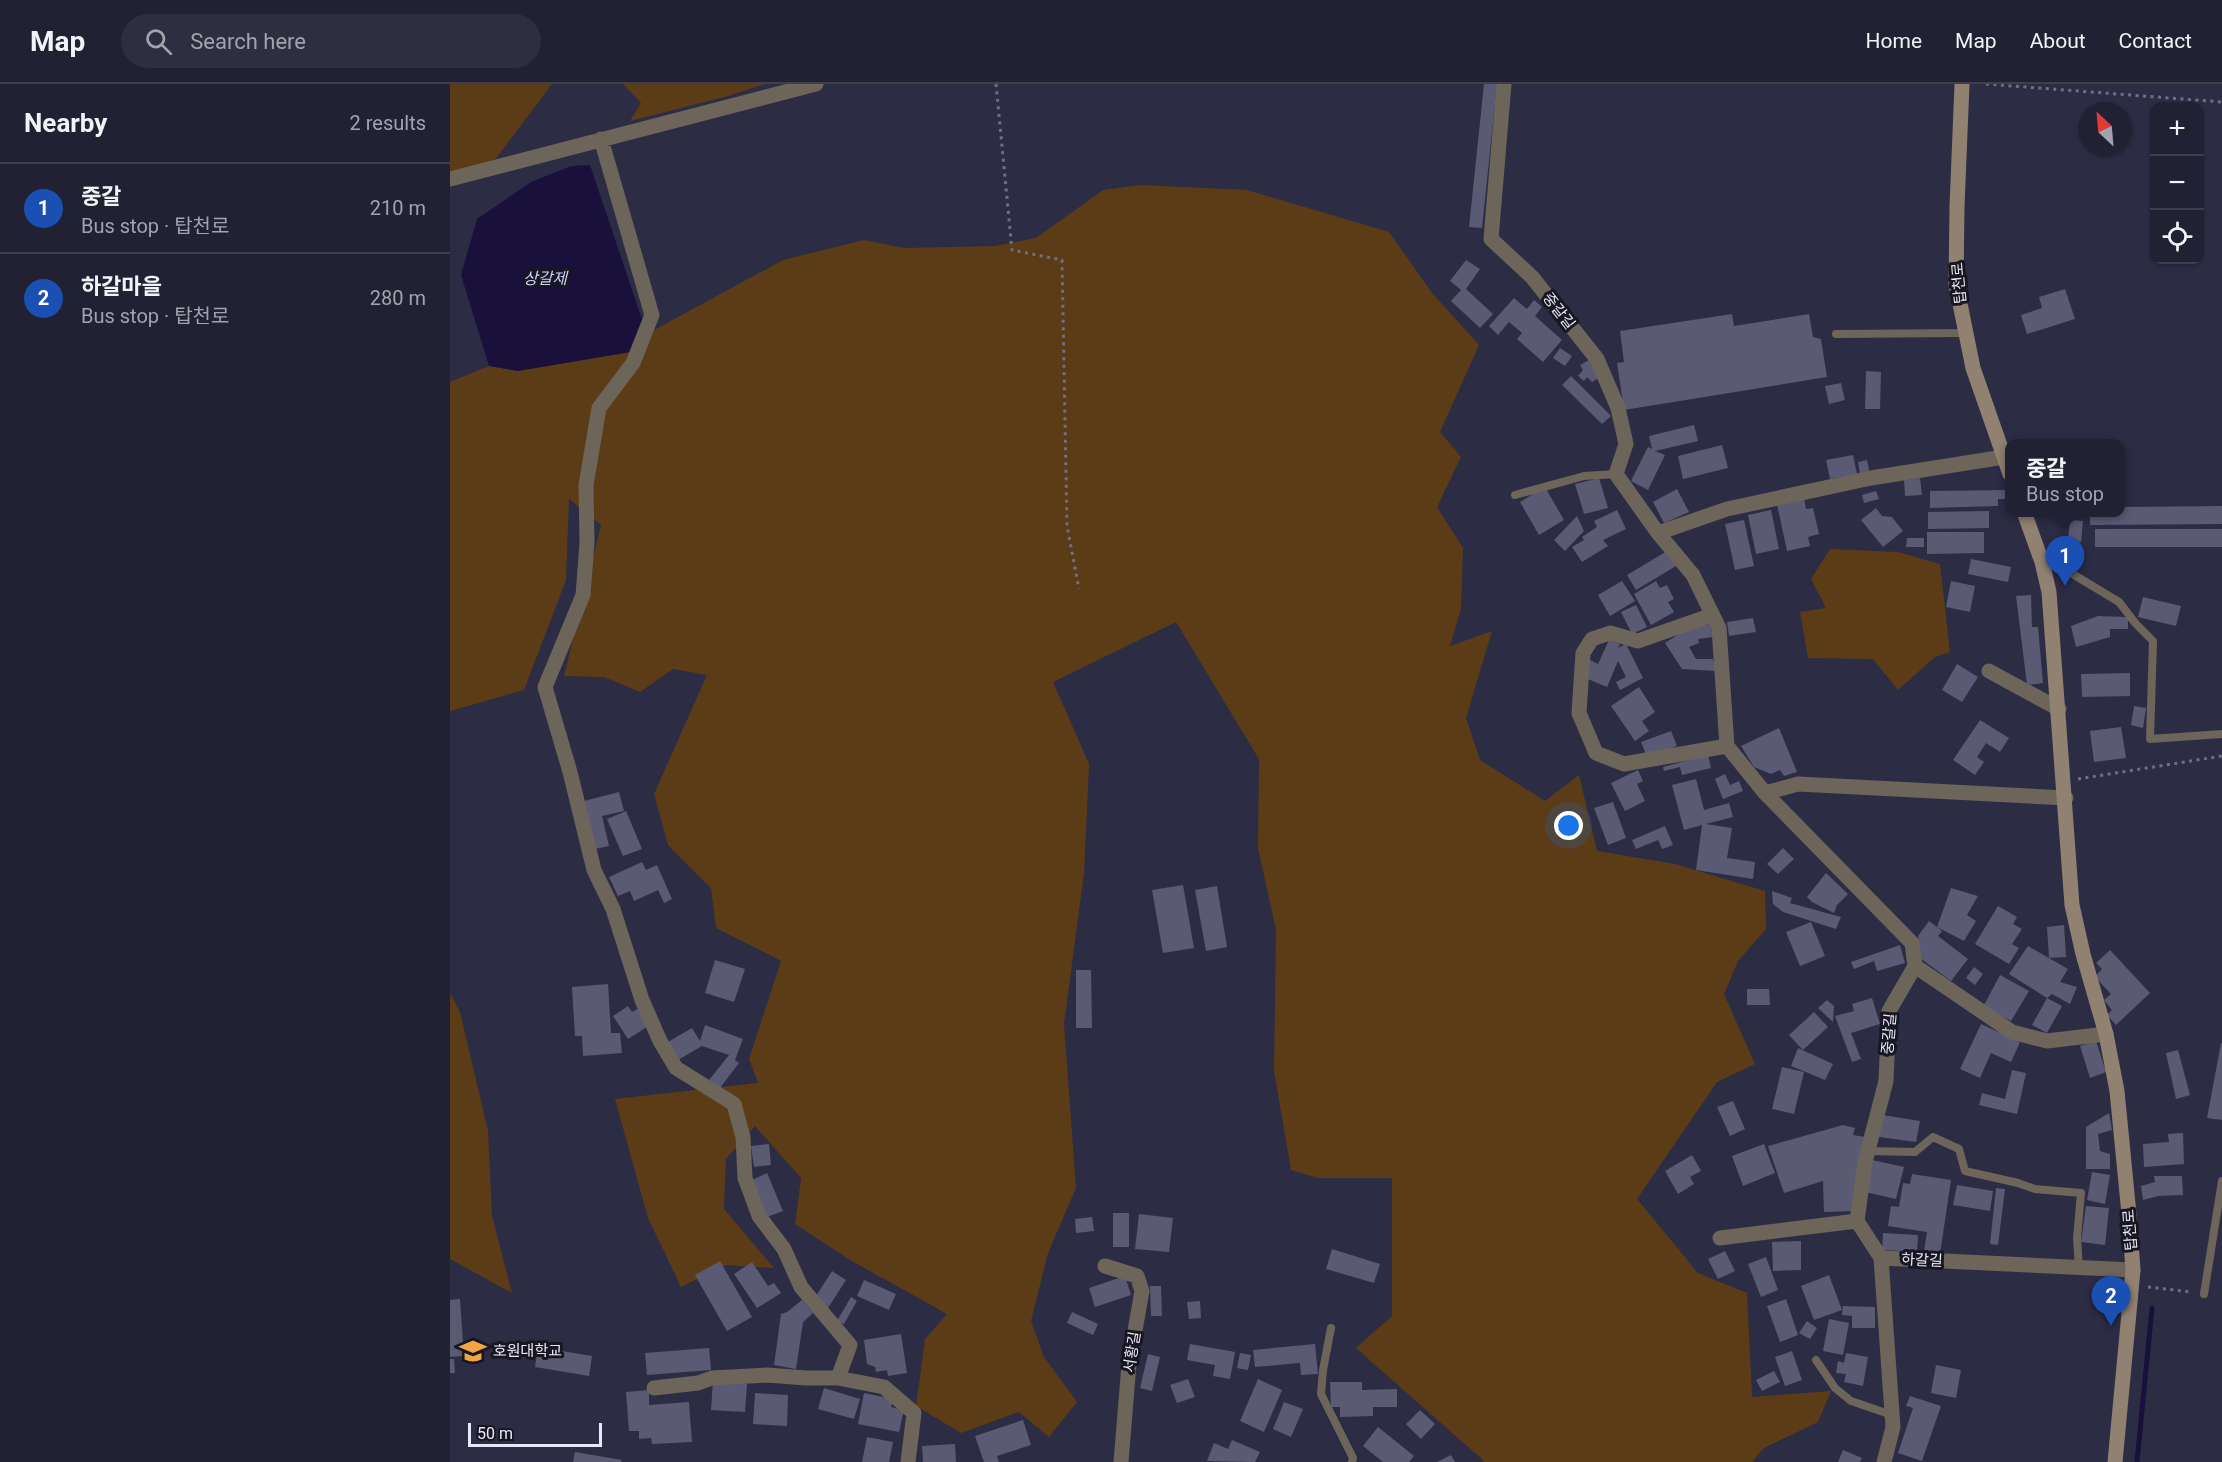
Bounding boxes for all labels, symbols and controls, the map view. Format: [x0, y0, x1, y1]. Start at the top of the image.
search box [121, 14, 541, 68]
text: Map [30, 25, 85, 58]
icon: search [142, 25, 175, 58]
text: Search here [190, 29, 306, 54]
text: Home [1866, 29, 1922, 53]
text: Map [1955, 29, 1997, 53]
text: About [2030, 29, 2086, 53]
text: Contact [2119, 29, 2192, 53]
north arrow [2078, 102, 2132, 156]
map controls [2150, 102, 2204, 264]
button: + [2150, 102, 2204, 156]
text: Nearby [24, 108, 107, 138]
text: 2 results [350, 111, 426, 135]
button: − [2150, 156, 2204, 210]
text: 중갈 [81, 184, 121, 209]
text: 1 [38, 196, 49, 220]
text: 210 m [370, 196, 426, 220]
button: locate [2150, 210, 2204, 264]
text: Bus stop · 탑천로 [81, 214, 229, 238]
street label: 탑천로 [1948, 262, 1970, 304]
water label: 상갈제 [523, 269, 569, 288]
text: 하갈마을 [81, 274, 162, 299]
text: 2 [38, 286, 49, 310]
text: 280 m [370, 286, 426, 310]
street label: 중갈길 [1539, 289, 1579, 333]
text: Bus stop · 탑천로 [81, 304, 229, 328]
popup [2005, 439, 2125, 517]
text: 중갈 [2026, 456, 2066, 481]
text: Bus stop [2026, 482, 2104, 506]
pin: 1 [2046, 536, 2084, 586]
your location [1554, 811, 1583, 840]
street label: 중갈길 [1878, 1013, 1900, 1055]
street label: 탑천로 [2120, 1209, 2140, 1251]
street label: 하갈길 [1901, 1250, 1943, 1270]
pin: 2 [2092, 1276, 2130, 1326]
street label: 서황길 [1120, 1330, 1144, 1374]
school or university icon: 호원대학교 [458, 1336, 488, 1366]
place label: 호원대학교 [493, 1342, 562, 1360]
scale bar [468, 1420, 602, 1448]
text: 50 m [477, 1424, 513, 1443]

